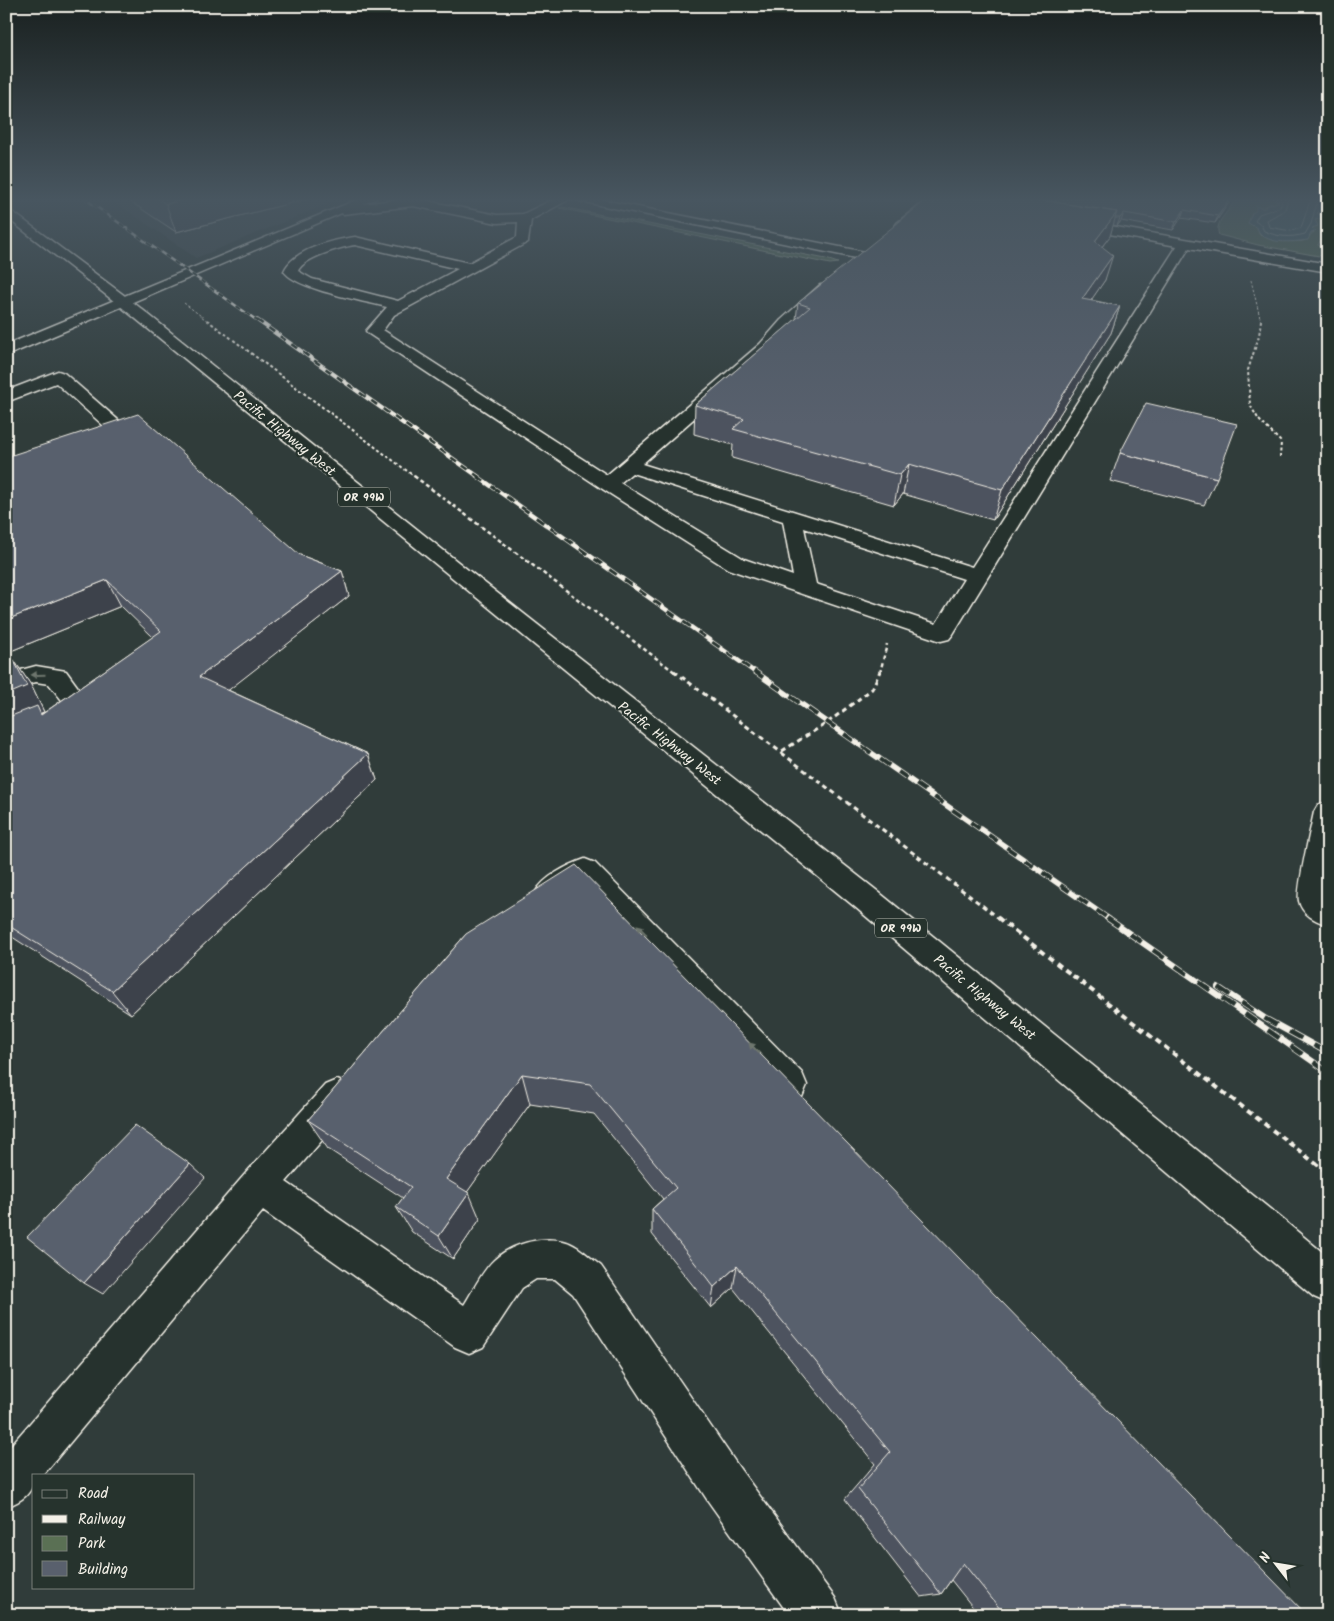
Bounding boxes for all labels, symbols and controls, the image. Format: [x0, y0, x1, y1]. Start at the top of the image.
street label: Pacific Highway West [228, 385, 341, 483]
road number: OR 99W [338, 488, 390, 507]
one-way arrow [29, 671, 45, 679]
street label: Pacific Highway West [613, 696, 727, 792]
road number: OR 99W [875, 918, 927, 938]
one-way arrow [636, 925, 648, 937]
street label: Pacific Highway West [928, 949, 1041, 1047]
one-way arrow [748, 1042, 760, 1054]
legend [32, 1474, 195, 1588]
text: Road [78, 1482, 109, 1506]
text: Railway [78, 1508, 126, 1532]
text: Park [78, 1532, 106, 1556]
north arrow [1252, 1538, 1302, 1588]
text: N [1254, 1548, 1278, 1567]
text: Building [78, 1558, 128, 1582]

